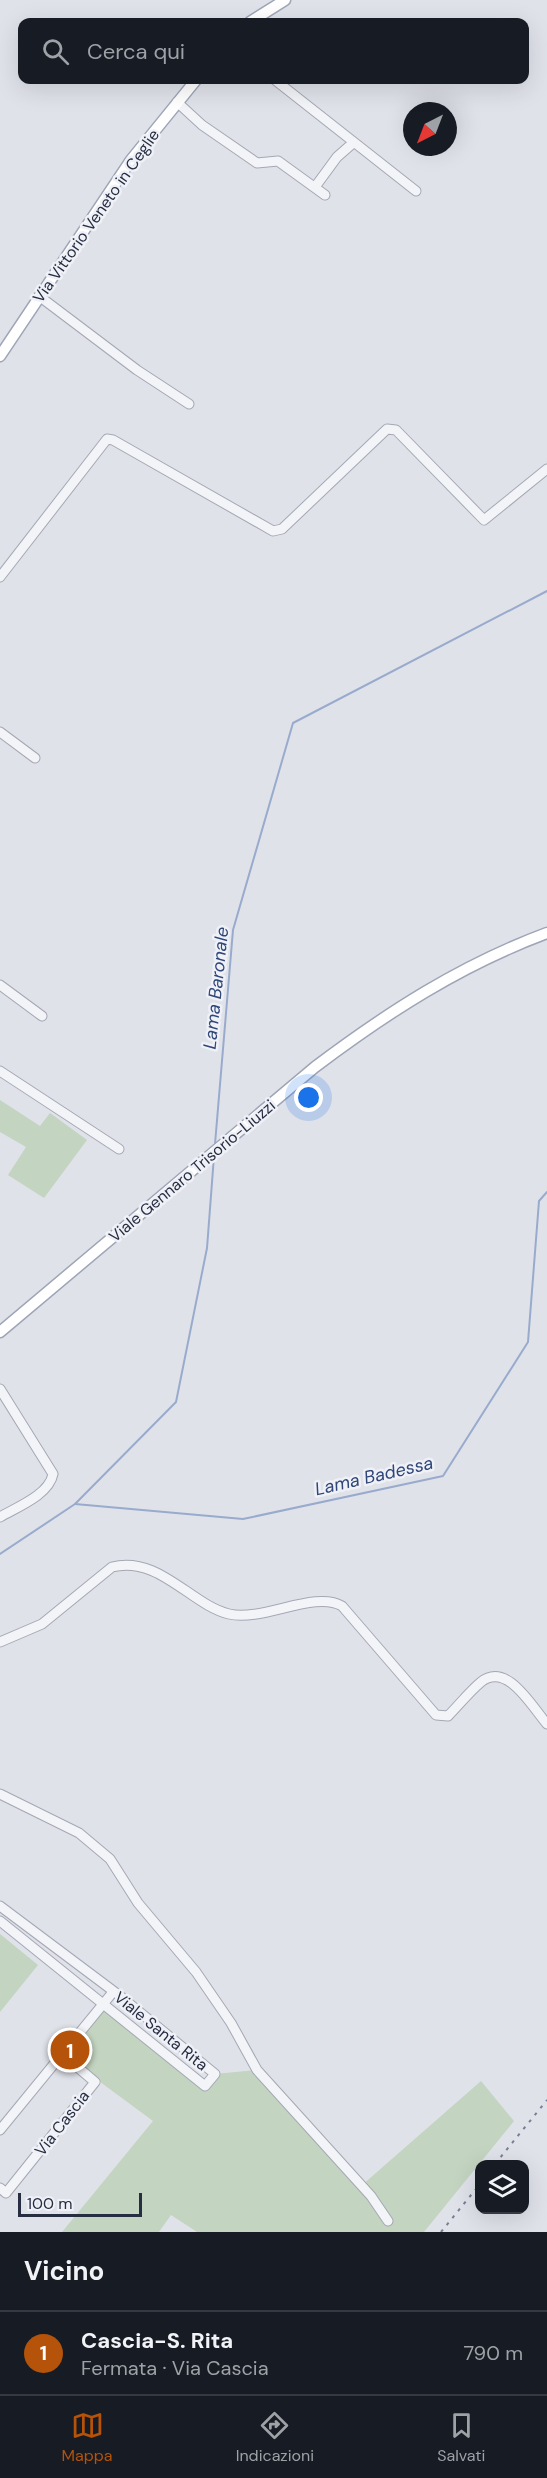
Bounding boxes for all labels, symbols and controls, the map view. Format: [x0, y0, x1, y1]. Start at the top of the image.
search box [18, 18, 529, 84]
icon: search [39, 35, 72, 68]
text: Cerca qui [87, 37, 185, 66]
north arrow [403, 102, 457, 156]
street label: Via Vittorio Veneto in Ceglie [28, 125, 164, 307]
water label: Lama Baronale [198, 926, 234, 1050]
your location [294, 1083, 323, 1112]
street label: Viale Gennaro Trisorio-Liuzzi [104, 1095, 280, 1247]
water label: Lama Badessa [312, 1451, 436, 1501]
street label: Viale Santa Rita [110, 1987, 212, 2075]
pin: 1 [50, 2028, 90, 2072]
street label: Via Cascia [30, 2086, 94, 2160]
map controls [475, 2160, 529, 2214]
button: layers [475, 2160, 529, 2214]
scale bar [18, 2190, 142, 2218]
text: 100 m [27, 2193, 72, 2214]
text: Vicino [24, 2254, 104, 2288]
text: Cascia-S. Rita [81, 2326, 233, 2355]
text: 1 [40, 2340, 47, 2366]
text: 790 m [463, 2340, 523, 2366]
text: Fermata · Via Cascia [81, 2355, 269, 2381]
tab: Mappa [62, 2409, 113, 2466]
tab: Indicazioni [236, 2409, 314, 2466]
tab: Salvati [437, 2409, 485, 2466]

